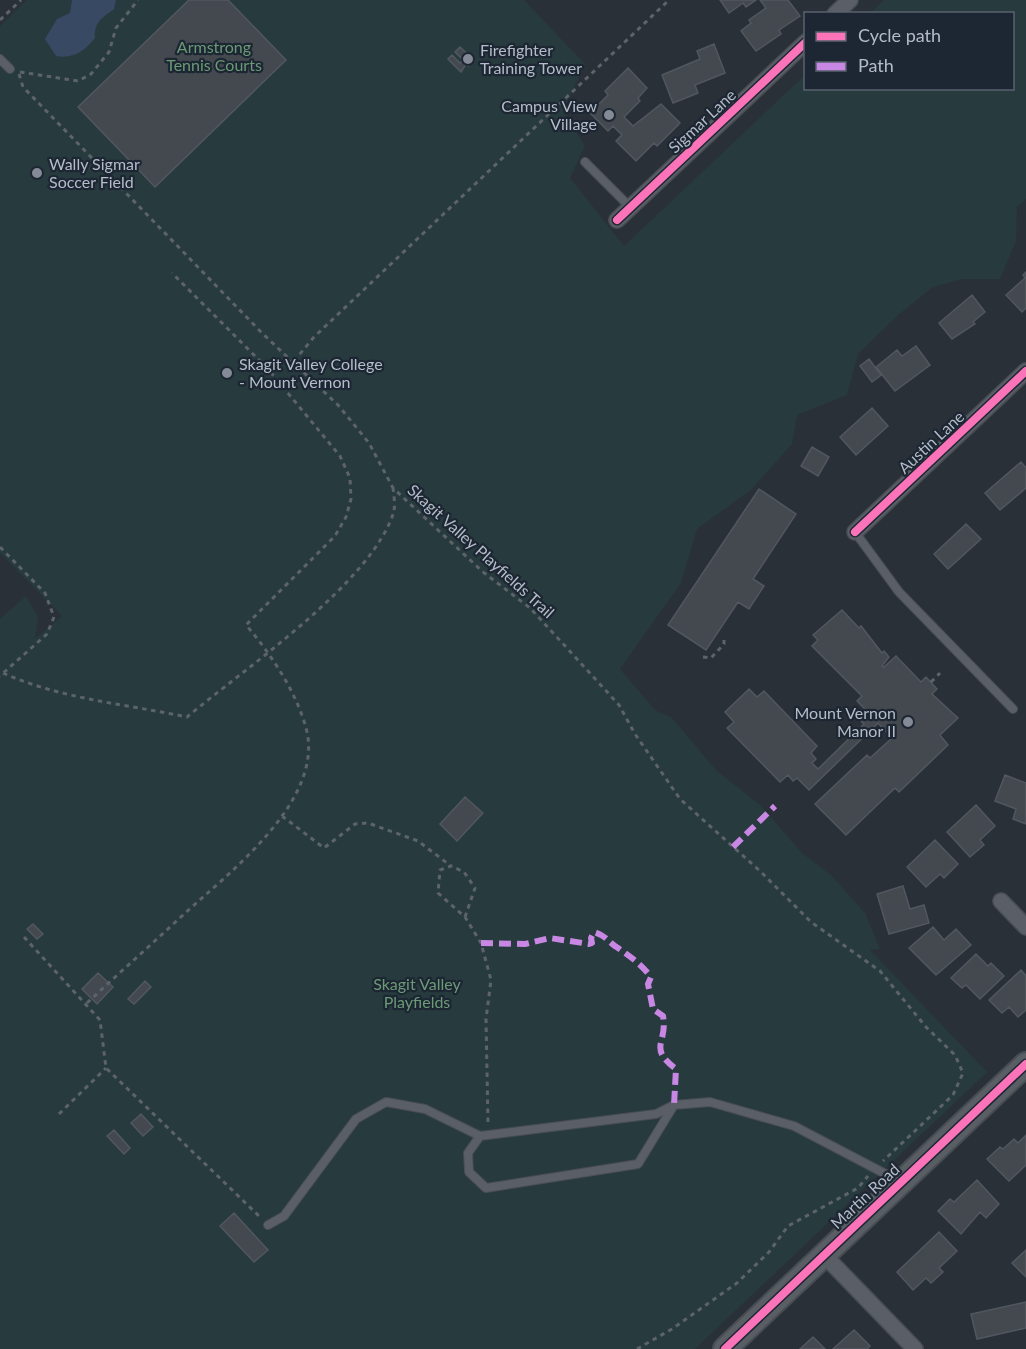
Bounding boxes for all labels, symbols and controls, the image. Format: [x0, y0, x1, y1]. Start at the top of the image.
legend [804, 12, 1014, 90]
text: Cycle path [858, 24, 941, 46]
park label: Armstrong Tennis Courts [166, 37, 262, 74]
place label: Firefighter Training Tower [480, 40, 582, 77]
marker: Firefighter Training Tower [461, 52, 475, 66]
text: Path [858, 54, 894, 76]
street label: Sigmar Lane [664, 85, 739, 157]
place label: Campus View Village [501, 96, 597, 133]
marker: Campus View Village [602, 108, 616, 122]
place label: Wally Sigmar Soccer Field [49, 154, 140, 191]
marker: Wally Sigmar Soccer Field [30, 166, 44, 180]
place label: Skagit Valley College - Mount Vernon [239, 354, 383, 391]
marker: Skagit Valley College - Mount Vernon [220, 366, 234, 380]
street label: Austin Lane [894, 406, 967, 477]
street label: Skagit Valley Playfields Trail [404, 480, 559, 621]
place label: Mount Vernon Manor II [794, 703, 896, 740]
marker: Mount Vernon Manor II [901, 715, 915, 729]
park label: Skagit Valley Playfields [373, 974, 462, 1011]
street label: Martin Road [826, 1159, 903, 1232]

